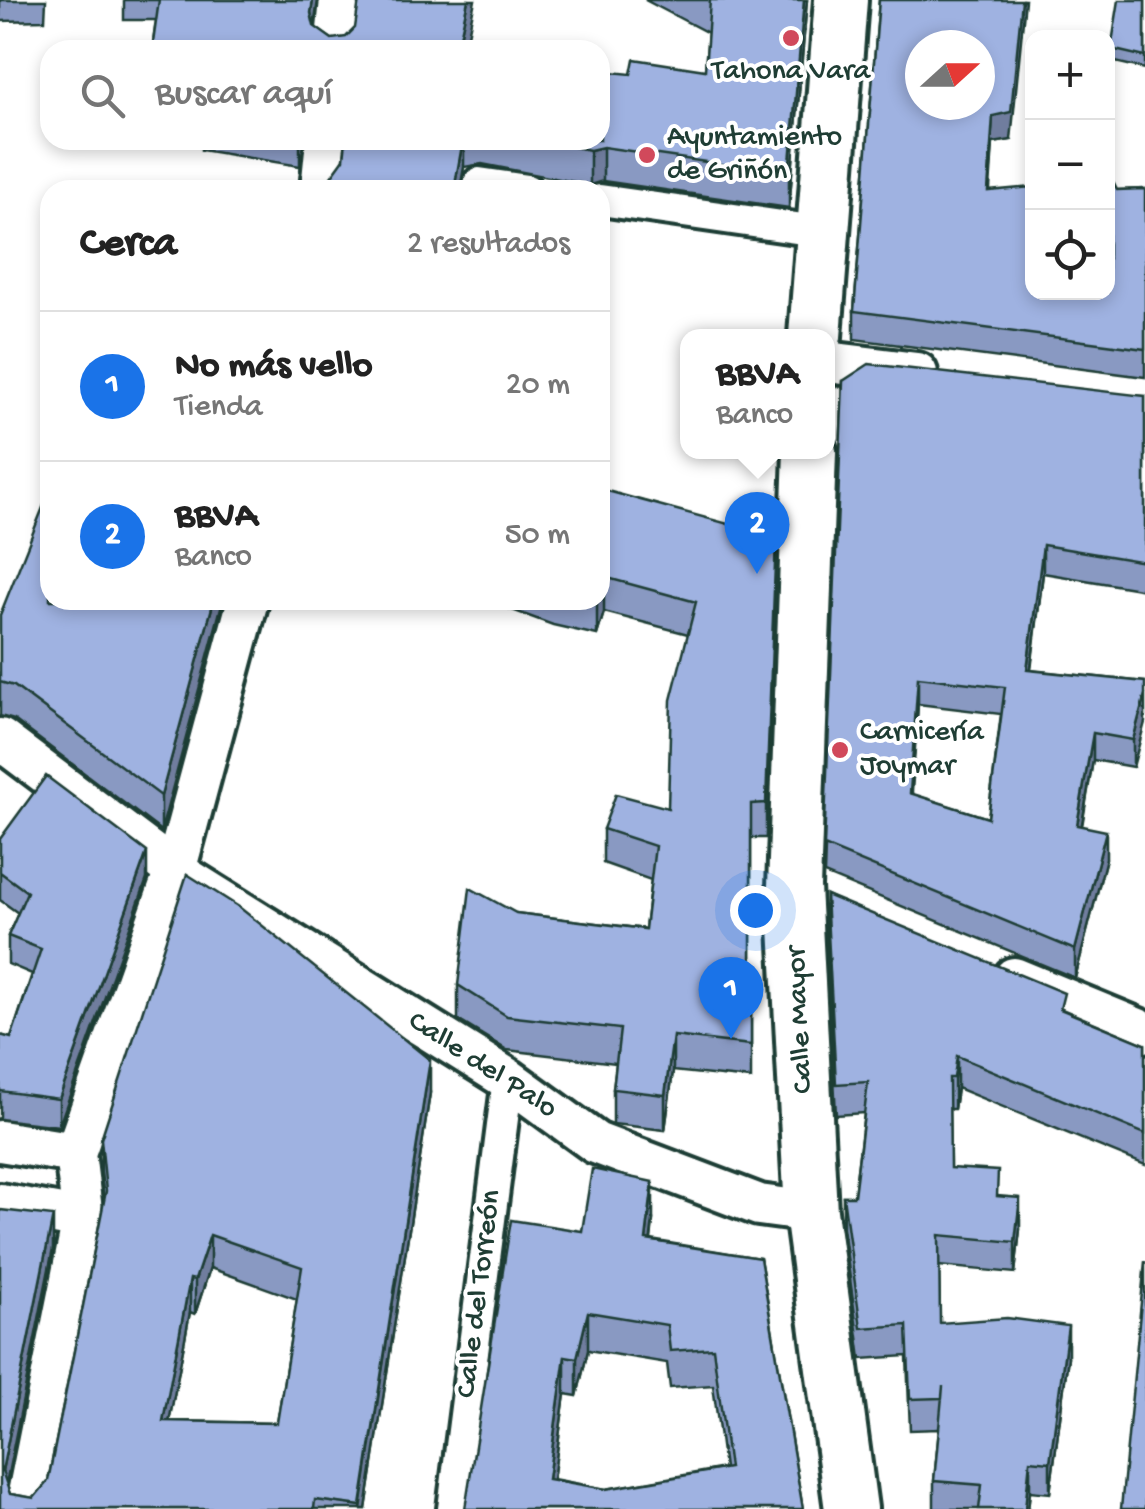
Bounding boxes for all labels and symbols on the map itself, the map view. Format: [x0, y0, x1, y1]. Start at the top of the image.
marker: Tahona Vara [780, 27, 802, 49]
north arrow [905, 30, 995, 120]
place label: Tahona Vara [710, 55, 872, 90]
place label: Ayuntamiento de Griñón [667, 121, 842, 190]
marker: Ayuntamiento de Griñón [636, 144, 658, 166]
pin: 2 [724, 492, 790, 574]
place label: Carnicería Joymar [860, 716, 985, 785]
marker: Carnicería Joymar [829, 739, 851, 761]
your location [730, 885, 781, 936]
street label: Calle Mayor [780, 943, 822, 1094]
pin: 1 [698, 956, 764, 1039]
street label: Calle del Palo [401, 1005, 563, 1127]
street label: Calle del Torreón [450, 1188, 510, 1400]

